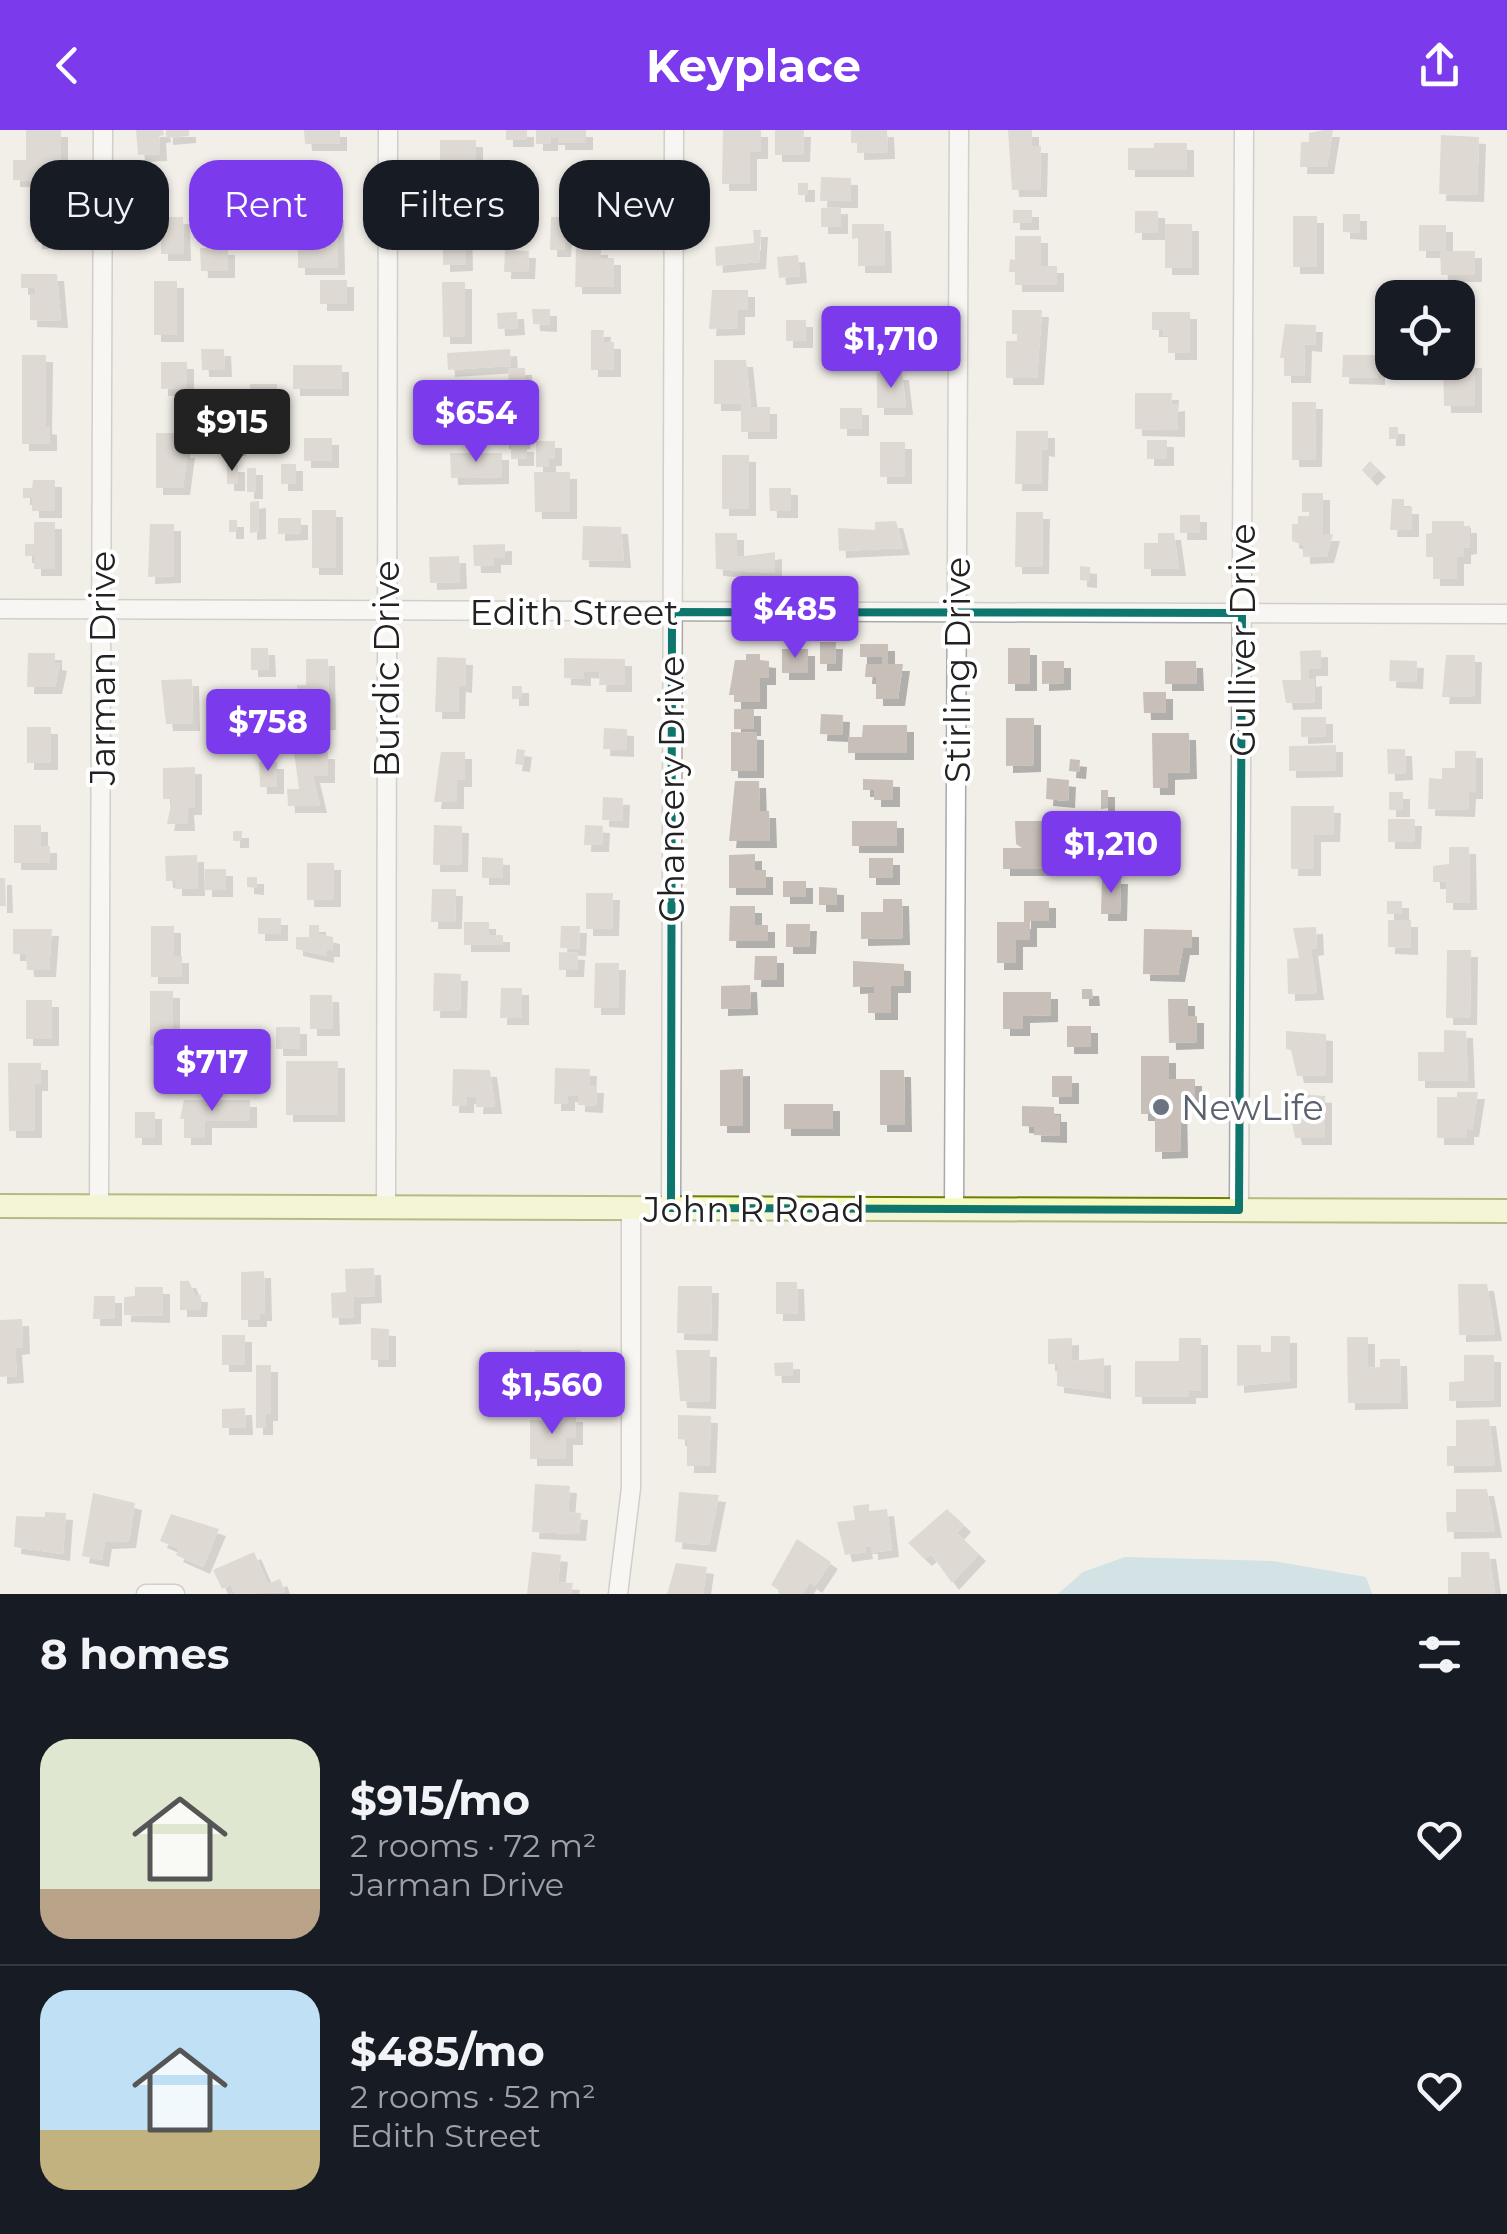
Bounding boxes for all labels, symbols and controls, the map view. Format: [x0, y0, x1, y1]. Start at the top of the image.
icon: back [40, 38, 95, 93]
text: Keyplace [646, 38, 861, 93]
icon: share [1412, 38, 1467, 93]
chip: Buy [30, 160, 169, 250]
chip: Rent [189, 160, 343, 250]
chip: Filters [363, 160, 539, 250]
chip: New [559, 160, 710, 250]
map controls [1375, 280, 1475, 380]
button: locate [1375, 280, 1475, 380]
pin: $1,710 [810, 306, 972, 391]
text: $1,710 [844, 319, 938, 358]
pin: $654 [417, 380, 535, 465]
pin: $915 [173, 389, 291, 474]
text: $654 [435, 393, 517, 432]
text: $915 [196, 402, 268, 441]
street label: Gulliver Drive [1221, 523, 1264, 757]
street label: Jarman Drive [81, 551, 124, 786]
street label: Stirling Drive [936, 557, 979, 783]
street label: Burdic Drive [365, 560, 408, 778]
pin: $485 [736, 576, 854, 661]
text: $485 [753, 589, 837, 628]
street label: Edith Street [470, 591, 678, 634]
street label: Chancery Drive [650, 656, 693, 922]
pin: $758 [209, 689, 327, 774]
text: $758 [228, 702, 308, 741]
pin: $1,210 [1030, 811, 1192, 896]
text: $1,210 [1064, 824, 1158, 863]
pin: $717 [153, 1029, 271, 1114]
text: $717 [176, 1042, 248, 1081]
place label: NewLife [1181, 1086, 1324, 1129]
marker: NewLife [1150, 1096, 1172, 1118]
street label: John R Road [642, 1188, 865, 1231]
pin: $1,560 [471, 1352, 633, 1437]
text: $1,560 [501, 1365, 603, 1404]
icon: filters [1412, 1627, 1467, 1682]
text: 8 homes [40, 1628, 229, 1680]
text: $915/mo [350, 1774, 530, 1826]
icon: home [120, 1779, 240, 1899]
icon: heart [1412, 1812, 1467, 1867]
text: 2 rooms · 72 m² [350, 1826, 597, 1865]
text: Jarman Drive [350, 1865, 564, 1904]
text: $485/mo [350, 2025, 545, 2077]
icon: home [120, 2030, 240, 2150]
icon: heart [1412, 2063, 1467, 2118]
text: 2 rooms · 52 m² [350, 2077, 596, 2116]
text: Edith Street [350, 2116, 541, 2155]

